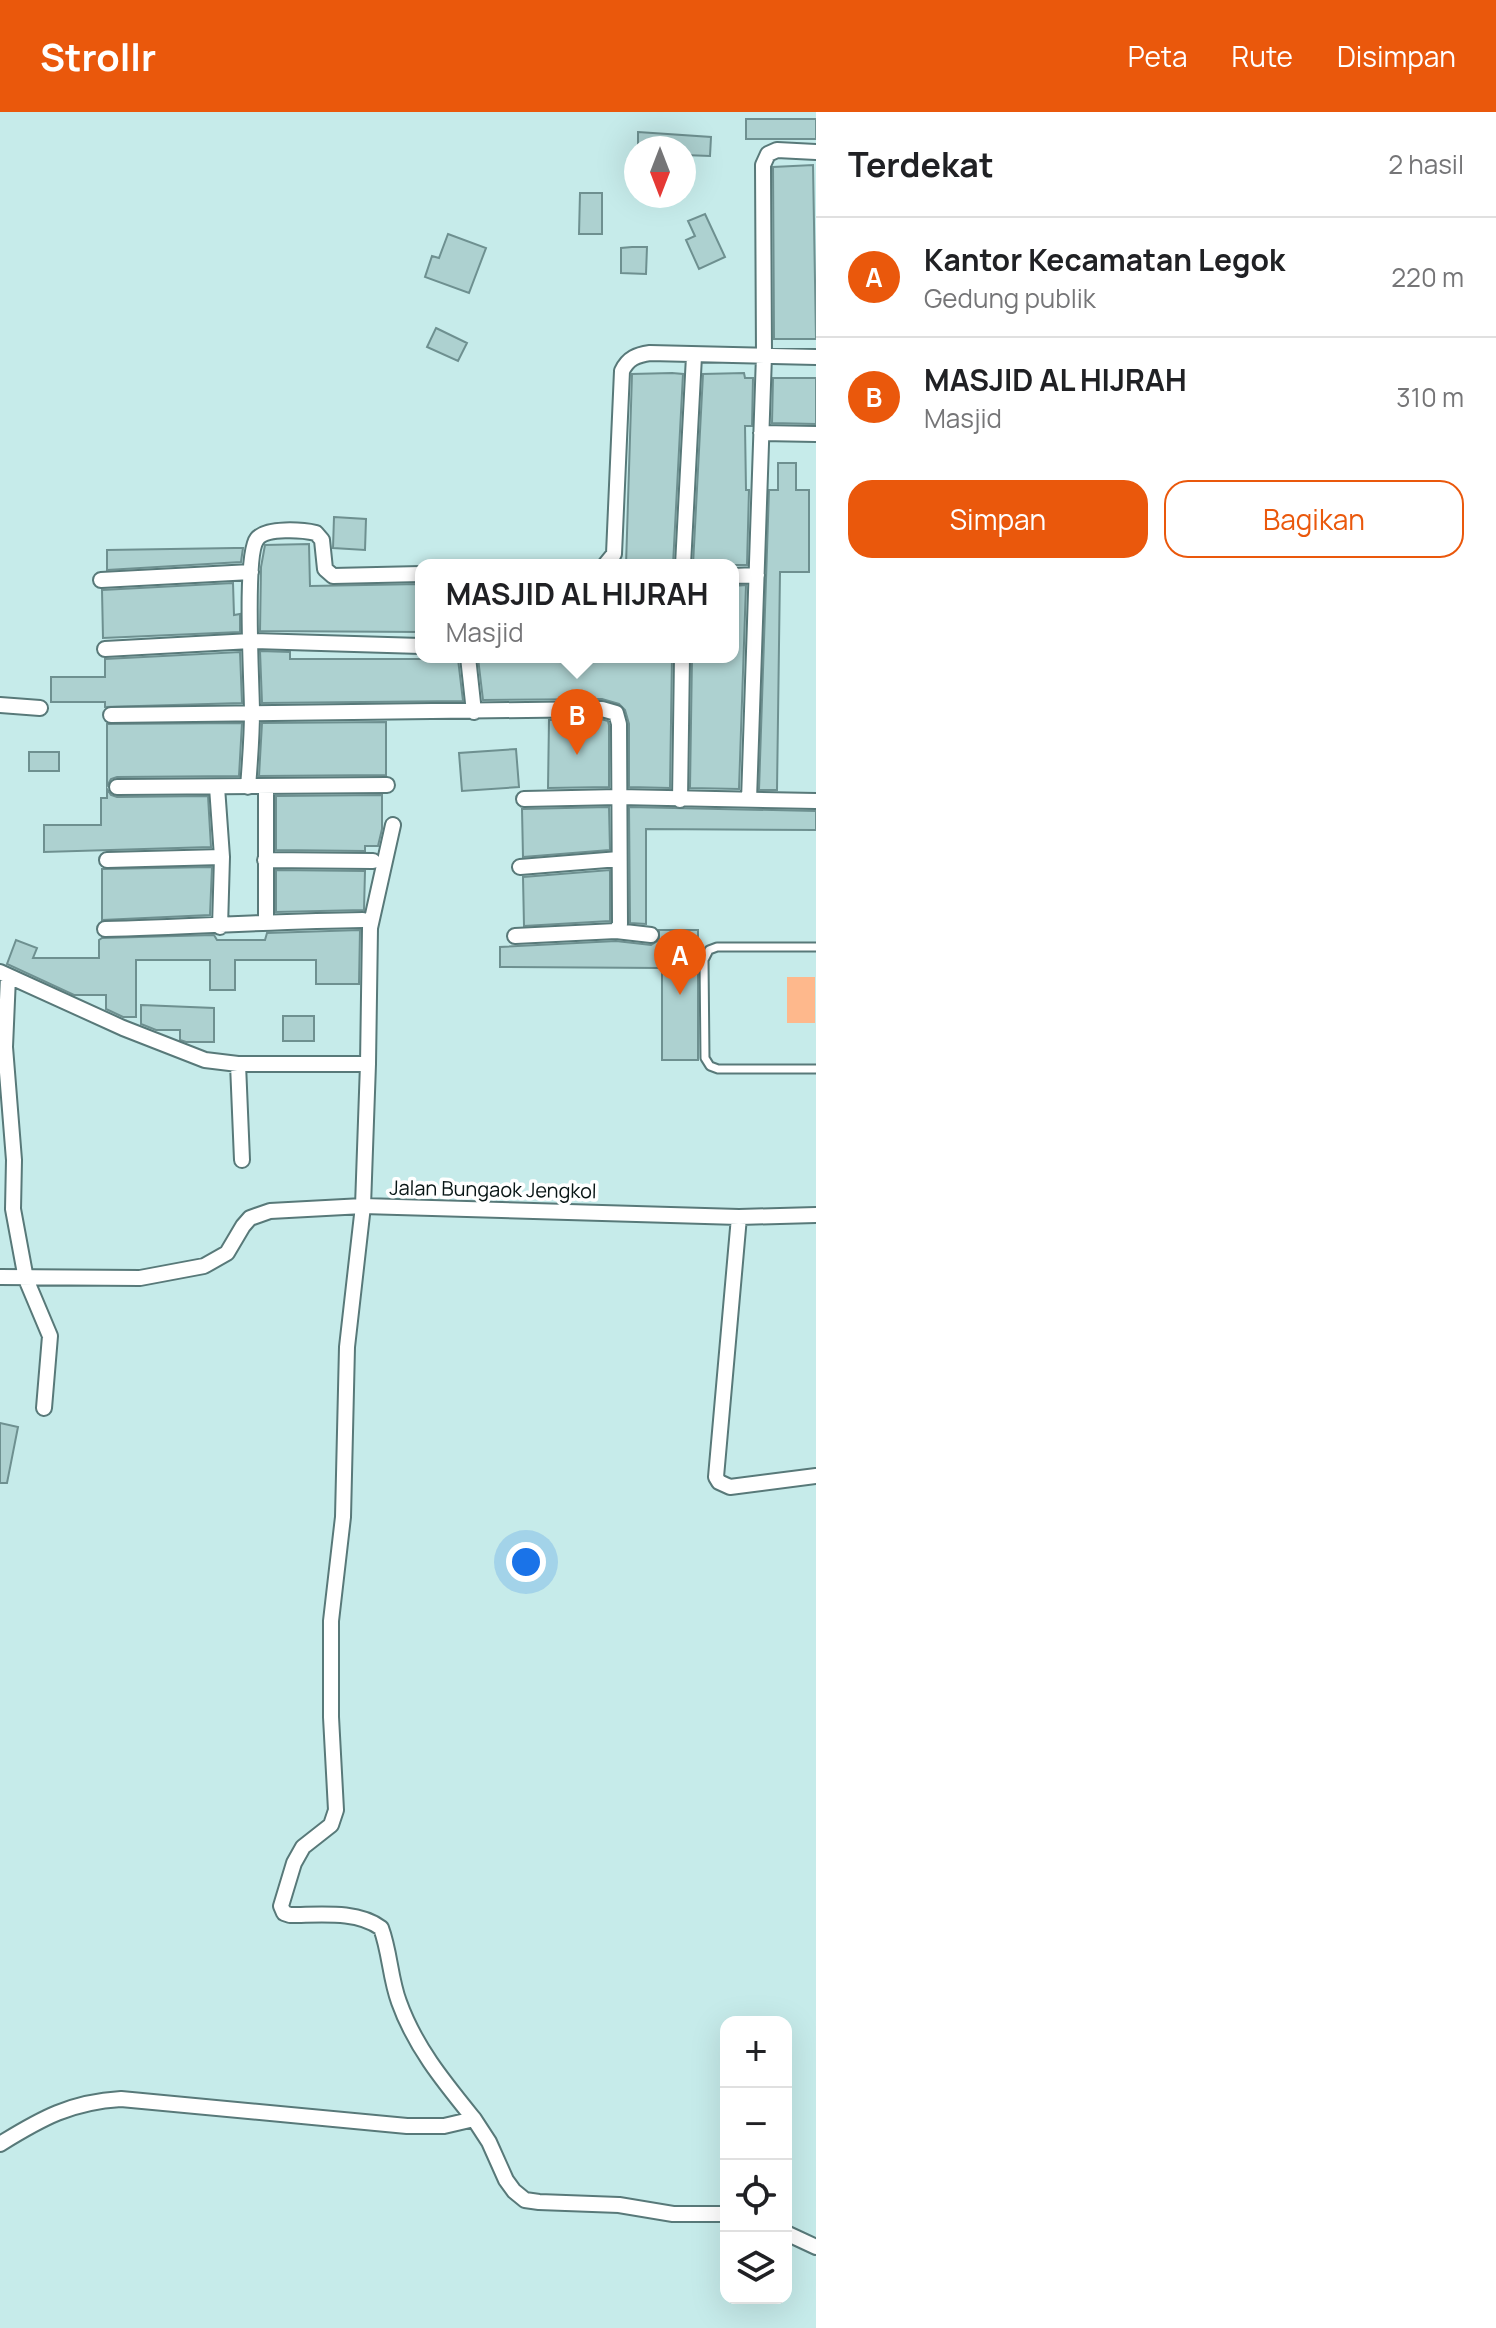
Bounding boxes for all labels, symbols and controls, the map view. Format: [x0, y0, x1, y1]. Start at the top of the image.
text: Strollr [40, 30, 156, 82]
text: Peta [1128, 37, 1188, 75]
text: Rute [1232, 37, 1293, 75]
text: Disimpan [1337, 37, 1456, 75]
north arrow [624, 136, 696, 208]
text: Terdekat [848, 141, 994, 187]
text: 2 hasil [1388, 146, 1464, 182]
text: Kantor Kecamatan Legok [924, 239, 1285, 280]
text: A [865, 259, 883, 295]
text: 220 m [1391, 259, 1464, 295]
text: Gedung publik [924, 280, 1096, 316]
text: MASJID AL HIJRAH [924, 359, 1187, 400]
text: B [866, 379, 882, 415]
text: 310 m [1396, 379, 1464, 415]
text: Masjid [924, 400, 1002, 436]
button: Simpan [848, 480, 1148, 558]
button: Bagikan [1164, 480, 1464, 558]
popup [415, 559, 739, 663]
text: MASJID AL HIJRAH [446, 573, 708, 614]
text: Masjid [446, 614, 524, 650]
pin: B [551, 689, 603, 755]
pin: A [654, 929, 706, 995]
street label: Jalan Bungaok Jengkol [389, 1174, 597, 1204]
your location [506, 1542, 546, 1582]
map controls [720, 2016, 792, 2304]
button: + [720, 2016, 792, 2088]
button: − [720, 2088, 792, 2160]
button: locate [720, 2160, 792, 2232]
button: layers [720, 2232, 792, 2304]

